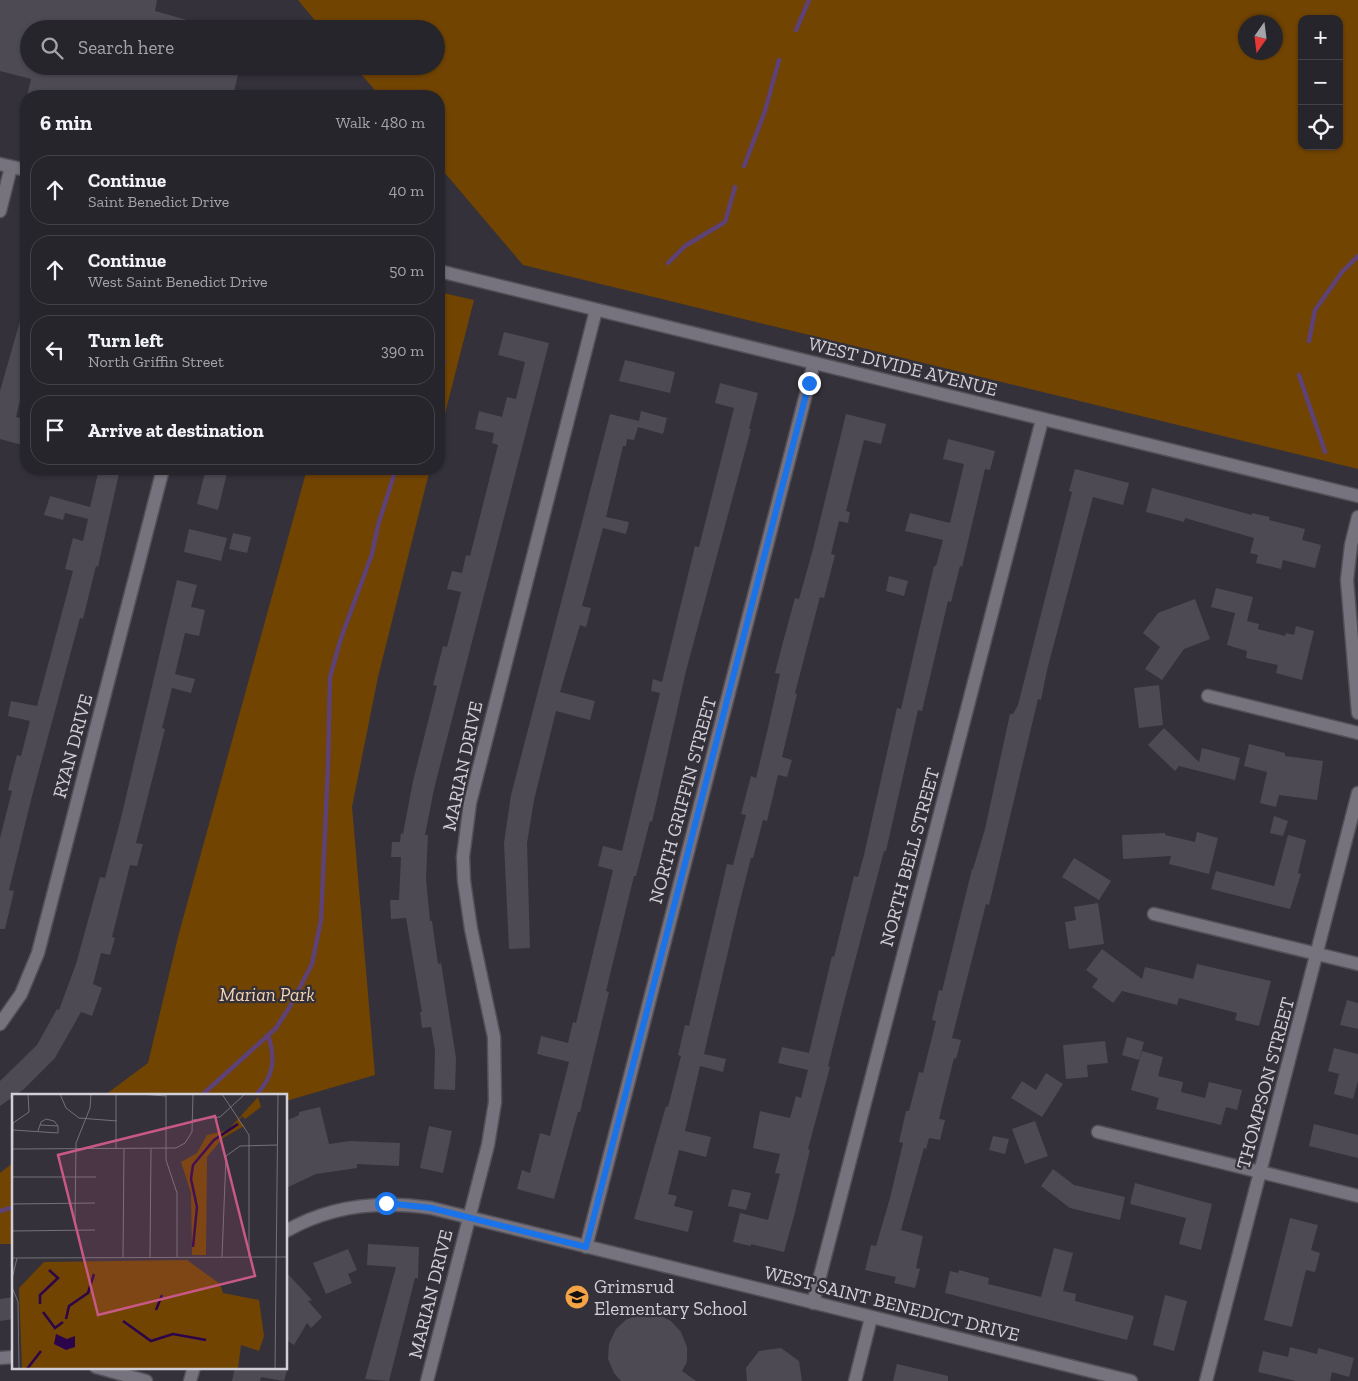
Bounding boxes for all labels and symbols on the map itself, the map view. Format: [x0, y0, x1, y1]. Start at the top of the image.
north arrow [1238, 15, 1283, 60]
street label: WEST DIVIDE AVENUE [806, 332, 1000, 401]
route end [798, 372, 821, 395]
street label: RYAN DRIVE [48, 692, 97, 801]
street label: NORTH GRIFFIN STREET [644, 694, 721, 906]
street label: MARIAN DRIVE [438, 699, 487, 833]
street label: NORTH BELL STREET [875, 765, 945, 949]
park label: Marian Park [219, 983, 315, 1006]
street label: THOMPSON STREET [1231, 994, 1300, 1172]
inset map [12, 1094, 288, 1368]
route start [375, 1192, 398, 1215]
street label: MARIAN DRIVE [403, 1227, 458, 1361]
street label: WEST SAINT BENEDICT DRIVE [762, 1261, 1022, 1346]
place label: Grimsrud Elementary School [594, 1275, 747, 1320]
school or university icon: Grimsrud Elementary School [564, 1284, 590, 1310]

